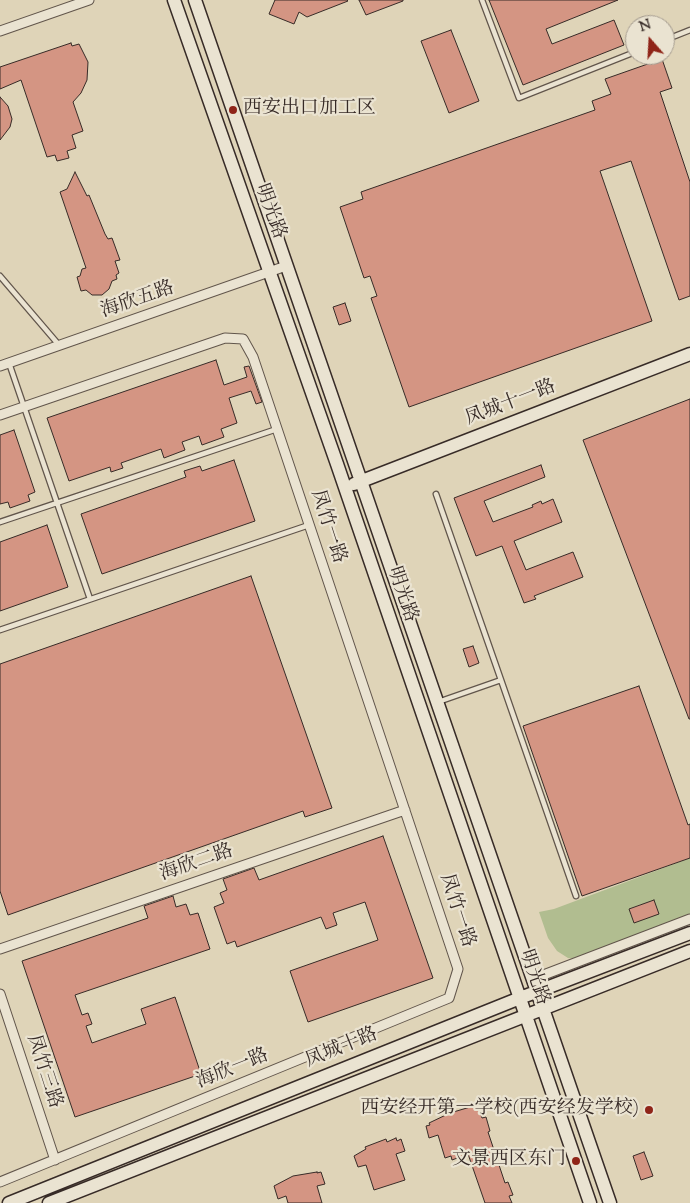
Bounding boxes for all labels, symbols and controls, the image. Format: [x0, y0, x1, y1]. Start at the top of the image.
north arrow [625, 15, 675, 65]
text: N [637, 15, 654, 38]
place label: 西安出口加工区 [243, 99, 376, 121]
marker: 西安出口加工区 [227, 104, 239, 116]
street label: 明光路 [249, 181, 289, 243]
street label: 海欣五路 [98, 278, 178, 324]
street label: 凤城十一路 [463, 376, 559, 432]
street label: 凤竹一路 [304, 487, 350, 567]
street label: 明光路 [381, 564, 421, 626]
street label: 海欣二路 [157, 841, 237, 887]
street label: 凤竹一路 [433, 871, 479, 951]
street label: 明光路 [513, 947, 553, 1009]
street label: 凤城十路 [302, 1024, 382, 1074]
street label: 凤竹三路 [20, 1032, 66, 1112]
street label: 海欣一路 [193, 1045, 273, 1095]
place label: 西安经开第一学校(西安经发学校) [361, 1099, 639, 1121]
marker: 西安经开第一学校(西安经发学校) [643, 1104, 655, 1116]
place label: 文景西区东门 [452, 1150, 566, 1172]
marker: 文景西区东门 [570, 1155, 582, 1167]

